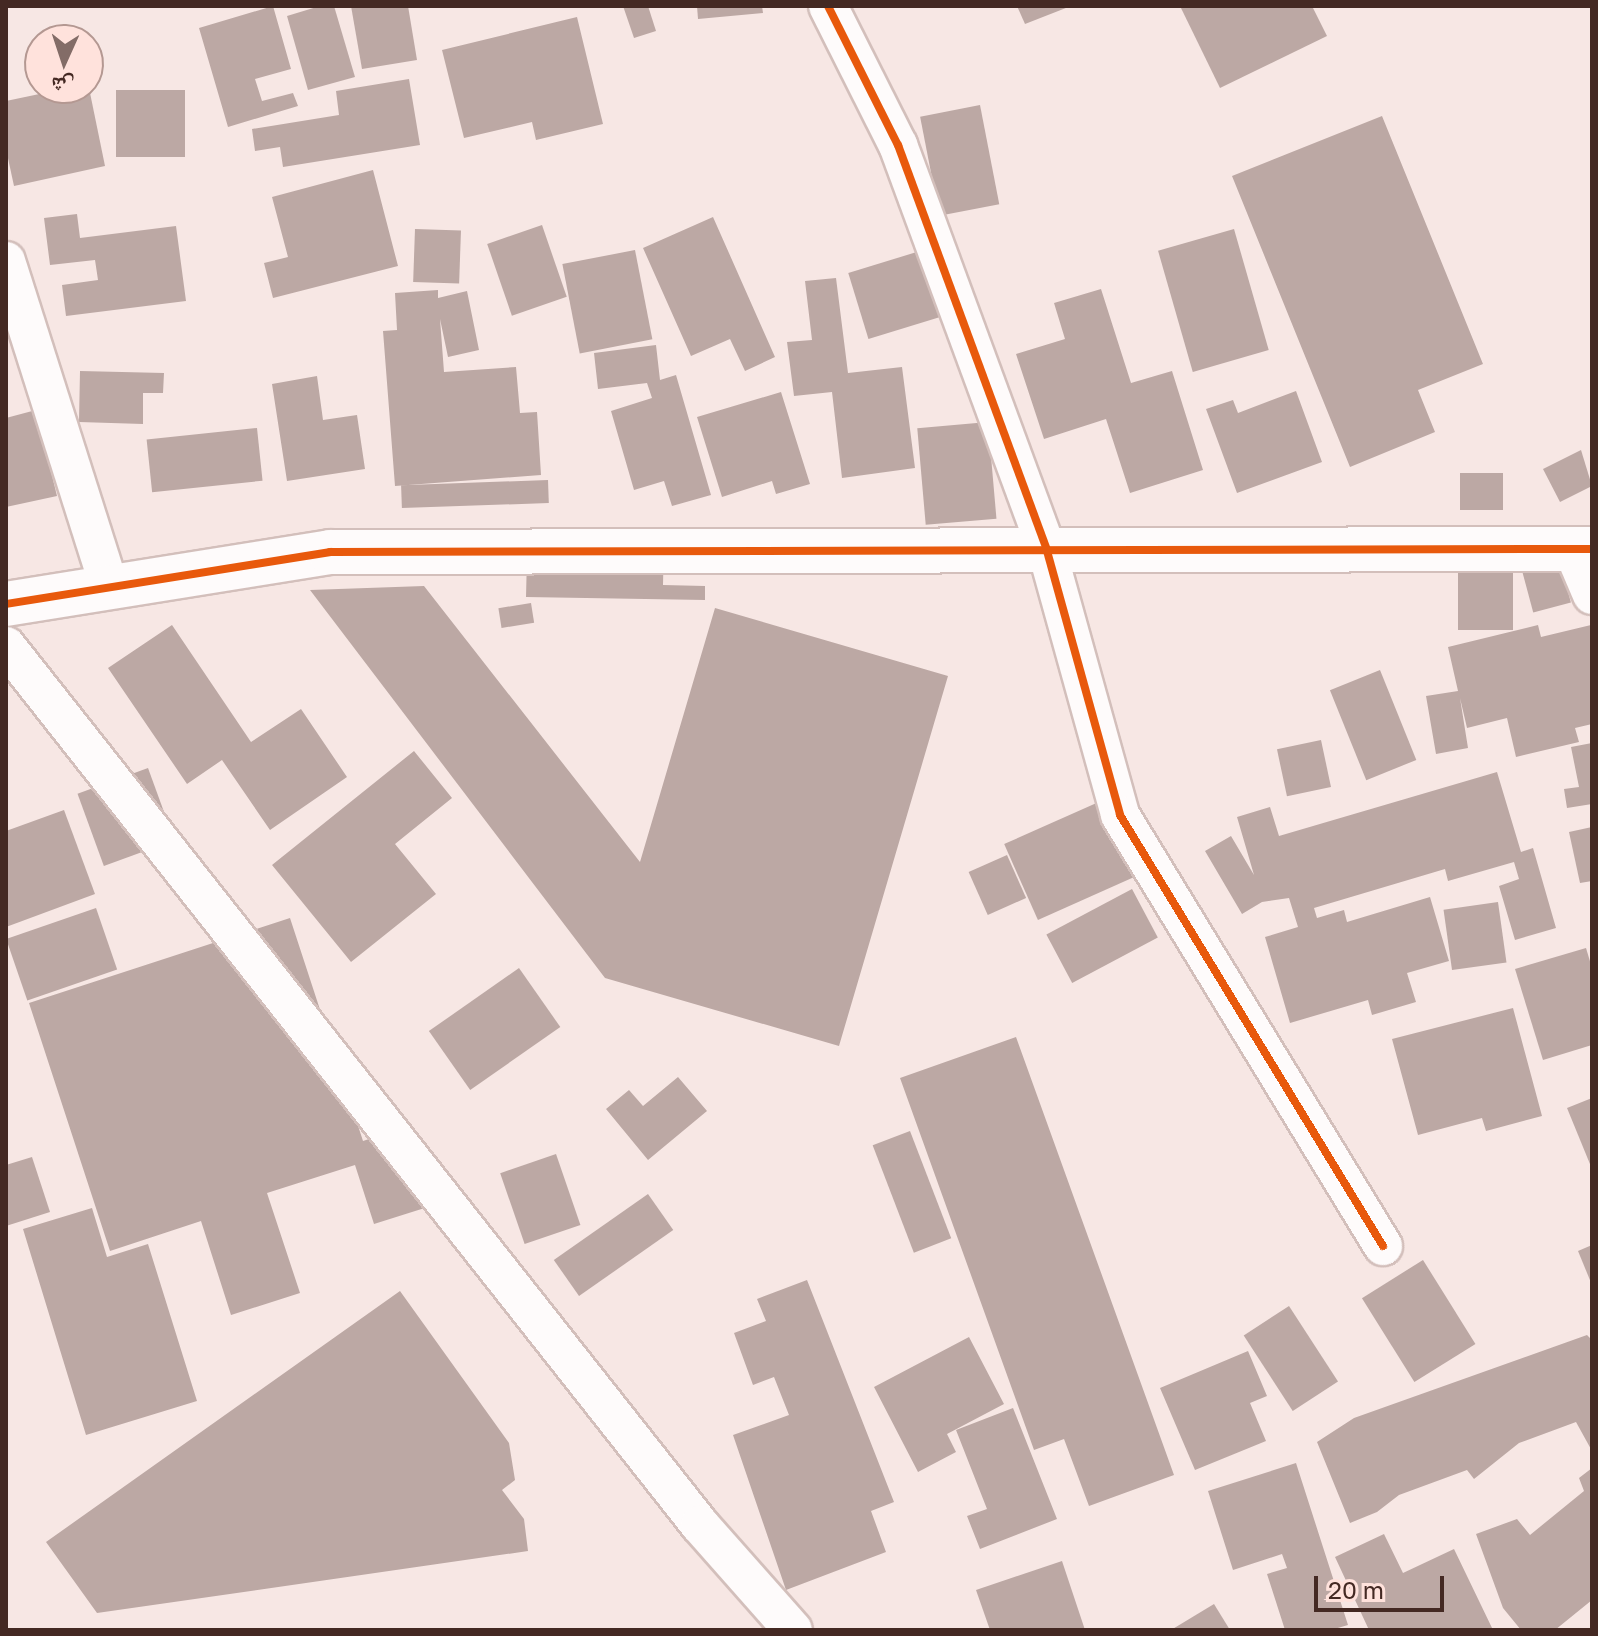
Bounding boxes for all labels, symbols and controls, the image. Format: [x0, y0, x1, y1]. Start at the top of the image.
north arrow [24, 24, 104, 104]
text: ش [50, 72, 75, 101]
scale bar [1318, 1560, 1448, 1610]
text: 20 m [1328, 1575, 1384, 1604]

